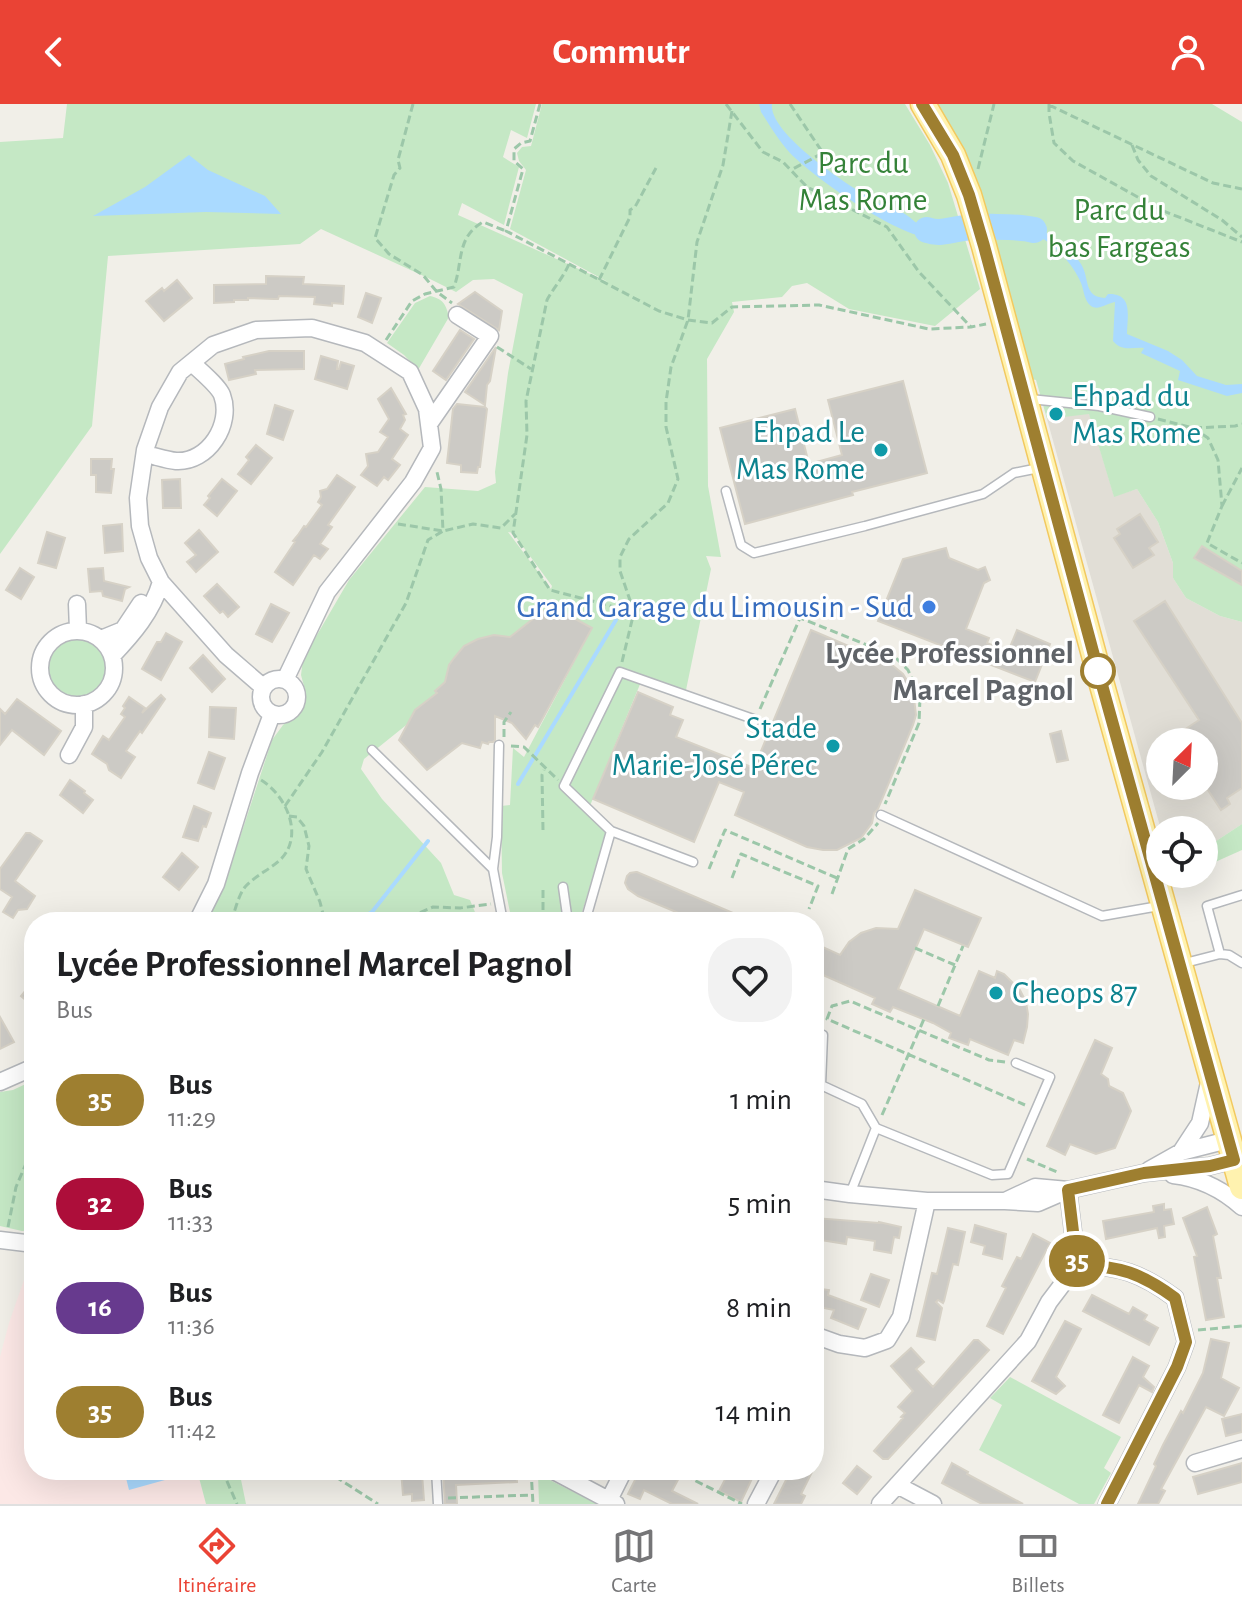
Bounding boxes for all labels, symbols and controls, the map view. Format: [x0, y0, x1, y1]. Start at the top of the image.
icon: back [32, 30, 76, 74]
icon: person [1166, 30, 1210, 74]
text: Commutr [553, 34, 689, 70]
park label: Parc du Mas Rome [798, 147, 928, 216]
park label: Parc du bas Fargeas [1047, 194, 1191, 263]
place label: Ehpad du Mas Rome [1072, 380, 1201, 449]
marker: Ehpad du Mas Rome [1047, 405, 1065, 423]
place label: Ehpad Le Mas Rome [736, 416, 865, 485]
marker: Ehpad Le Mas Rome [872, 441, 890, 459]
place label: Grand Garage du Limousin - Sud [517, 591, 913, 623]
marker: Grand Garage du Limousin - Sud [920, 598, 938, 616]
place label: Lycée Professionnel Marcel Pagnol [825, 637, 1074, 706]
marker: Lycée Professionnel Marcel Pagnol [1081, 654, 1115, 688]
place label: Stade Marie-José Pérec [612, 712, 817, 781]
north arrow [1146, 728, 1218, 800]
map controls [1146, 728, 1218, 888]
marker: Stade Marie-José Pérec [824, 737, 842, 755]
button: locate [1146, 816, 1218, 888]
button: heart [708, 938, 792, 1022]
text: Lycée Professionnel Marcel Pagnol [56, 946, 573, 984]
place label: Cheops 87 [1012, 977, 1138, 1009]
marker: Cheops 87 [987, 984, 1005, 1002]
text: Bus [56, 997, 93, 1023]
text: Bus [168, 1070, 213, 1100]
text: 1 min [730, 1085, 792, 1115]
text: 35 [88, 1086, 112, 1114]
text: 11:29 [168, 1105, 216, 1131]
text: Bus [168, 1174, 213, 1204]
text: 5 min [728, 1189, 792, 1219]
text: 32 [87, 1190, 113, 1218]
text: 11:33 [168, 1209, 213, 1235]
line badge: 35 [1041, 1235, 1113, 1287]
text: 35 [1065, 1247, 1089, 1275]
text: Bus [168, 1278, 213, 1308]
text: 8 min [726, 1293, 792, 1323]
text: 16 [88, 1294, 112, 1322]
text: 11:36 [168, 1313, 215, 1339]
text: Bus [168, 1382, 213, 1412]
text: 14 min [716, 1397, 792, 1427]
text: 35 [88, 1398, 112, 1426]
text: 11:42 [168, 1417, 216, 1443]
tab: Itinéraire [177, 1524, 256, 1598]
tab: Carte [611, 1524, 657, 1598]
tab: Billets [1011, 1524, 1065, 1598]

